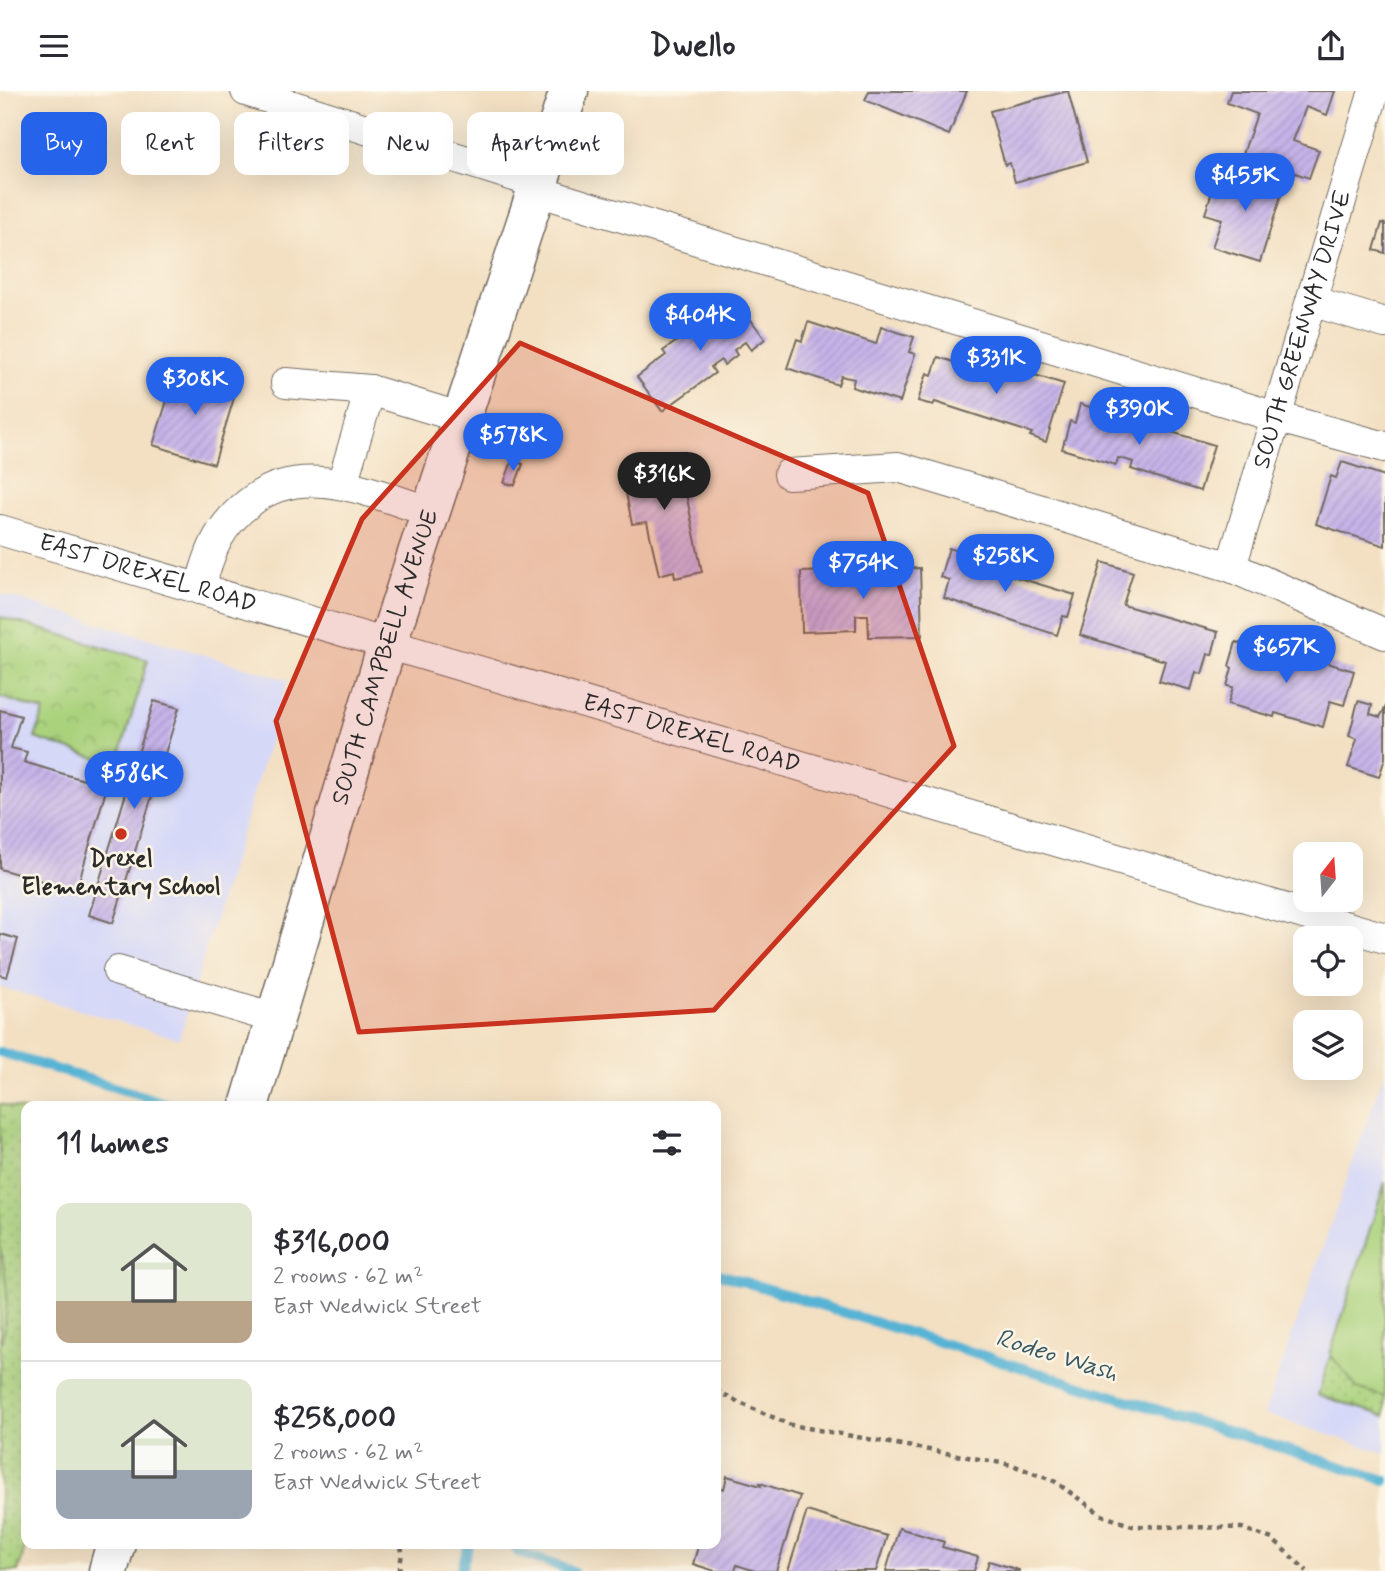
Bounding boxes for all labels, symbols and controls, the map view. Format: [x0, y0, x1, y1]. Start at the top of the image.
text: Dwello [649, 25, 736, 67]
icon: menu [35, 27, 73, 65]
icon: share [1312, 27, 1350, 65]
chip: Buy [21, 112, 107, 175]
chip: Rent [121, 112, 220, 175]
chip: Filters [234, 112, 349, 175]
chip: New [363, 112, 453, 175]
chip: Apartment [467, 112, 624, 175]
pin: $455K [1196, 153, 1294, 213]
text: $455K [1211, 161, 1279, 191]
street label: SOUTH GREENWAY DRIVE [1246, 186, 1359, 473]
pin: $404K [651, 293, 749, 353]
text: $404K [665, 301, 735, 331]
pin: $331K [947, 337, 1045, 396]
text: $331K [967, 344, 1025, 374]
pin: $308K [146, 357, 244, 417]
text: $308K [162, 365, 228, 395]
pin: $390K [1090, 387, 1188, 447]
text: $390K [1105, 395, 1173, 425]
pin: $578K [464, 413, 562, 473]
text: $578K [479, 421, 547, 451]
pin: $316K [615, 453, 713, 512]
text: $316K [634, 460, 694, 490]
street label: SOUTH CAMPBELL AVENUE [324, 505, 446, 809]
street label: EAST DREXEL ROAD [35, 527, 260, 620]
pin: $258K [956, 535, 1054, 594]
pin: $754K [814, 541, 912, 601]
text: $258K [972, 542, 1038, 572]
text: $754K [828, 549, 898, 579]
pin: $657K [1237, 625, 1335, 685]
text: $657K [1253, 633, 1319, 663]
street label: EAST DREXEL ROAD [579, 687, 804, 780]
pin: $586K [85, 751, 183, 811]
text: $586K [101, 759, 168, 789]
marker: Drexel Elementary School [113, 826, 129, 842]
north arrow [1293, 842, 1363, 912]
map controls [1293, 842, 1363, 1080]
place label: Drexel Elementary School [21, 844, 221, 903]
button: locate [1293, 926, 1363, 996]
button: layers [1293, 1010, 1363, 1080]
text: 11 homes [56, 1124, 169, 1163]
icon: filters [648, 1124, 686, 1162]
text: $316,000 [273, 1223, 390, 1262]
icon: home [112, 1231, 196, 1315]
text: 2 rooms · 62 m² [273, 1262, 424, 1292]
text: East Wedwick Street [273, 1292, 482, 1322]
water label: Rodeo Wash [991, 1321, 1123, 1391]
text: $258,000 [273, 1399, 396, 1438]
icon: home [112, 1407, 196, 1491]
text: 2 rooms · 62 m² [273, 1438, 424, 1468]
text: East Wedwick Street [273, 1468, 482, 1498]

